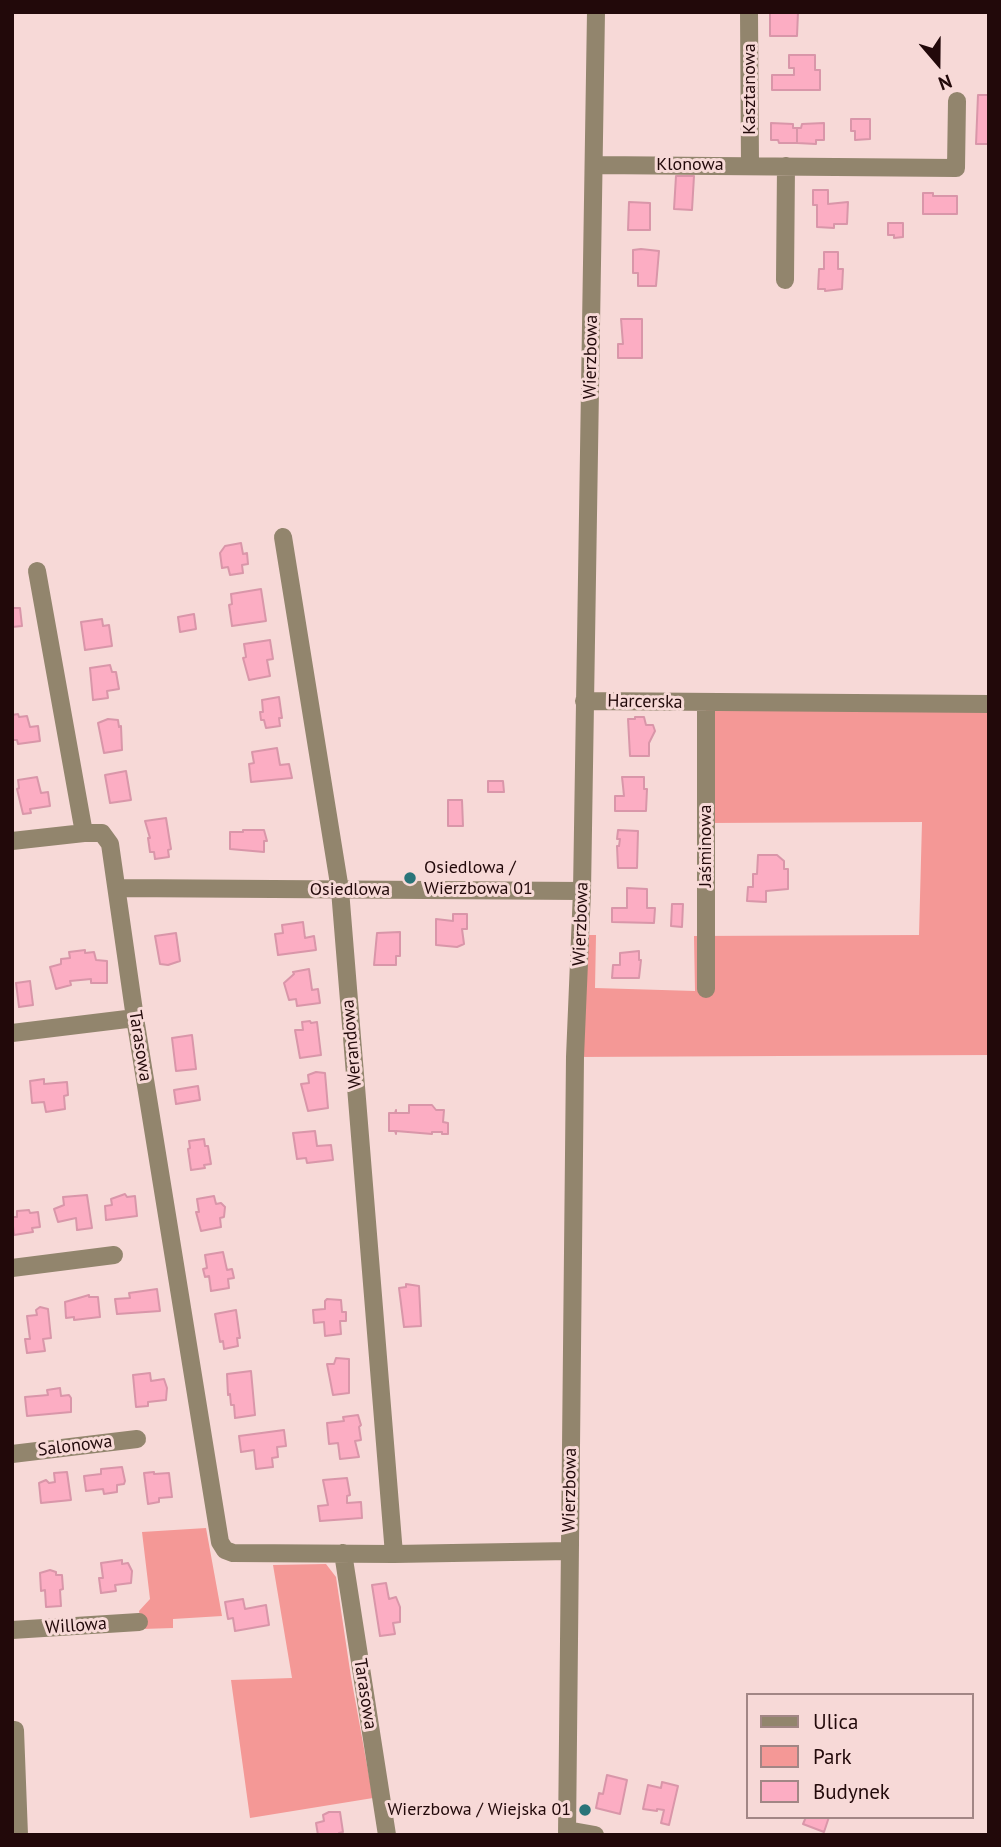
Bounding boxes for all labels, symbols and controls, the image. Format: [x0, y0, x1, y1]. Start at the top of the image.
north arrow [903, 28, 973, 98]
street label: Kasztanowa [739, 43, 761, 135]
text: N [935, 69, 955, 96]
street label: Klonowa [656, 154, 724, 176]
street label: Wierzbowa [579, 315, 603, 399]
street label: Harcerska [607, 691, 683, 713]
street label: Jaśminowa [695, 805, 717, 887]
place label: Osiedlowa / Wierzbowa 01 [424, 857, 533, 900]
marker: Osiedlowa / Wierzbowa 01 [402, 870, 418, 886]
street label: Osiedlowa [310, 879, 390, 901]
street label: Wierzbowa [569, 881, 593, 967]
street label: Werandowa [337, 998, 367, 1090]
street label: Tarasowa [124, 1009, 156, 1083]
street label: Salonowa [37, 1431, 113, 1461]
street label: Wierzbowa [558, 1448, 582, 1532]
street label: Willowa [44, 1613, 108, 1639]
street label: Tarasowa [349, 1657, 381, 1731]
legend [746, 1693, 973, 1819]
text: Ulica [813, 1708, 858, 1735]
text: Park [813, 1743, 852, 1770]
text: Budynek [813, 1778, 890, 1805]
place label: Wierzbowa / Wiejska 01 [387, 1799, 571, 1821]
marker: Wierzbowa / Wiejska 01 [577, 1802, 593, 1818]

